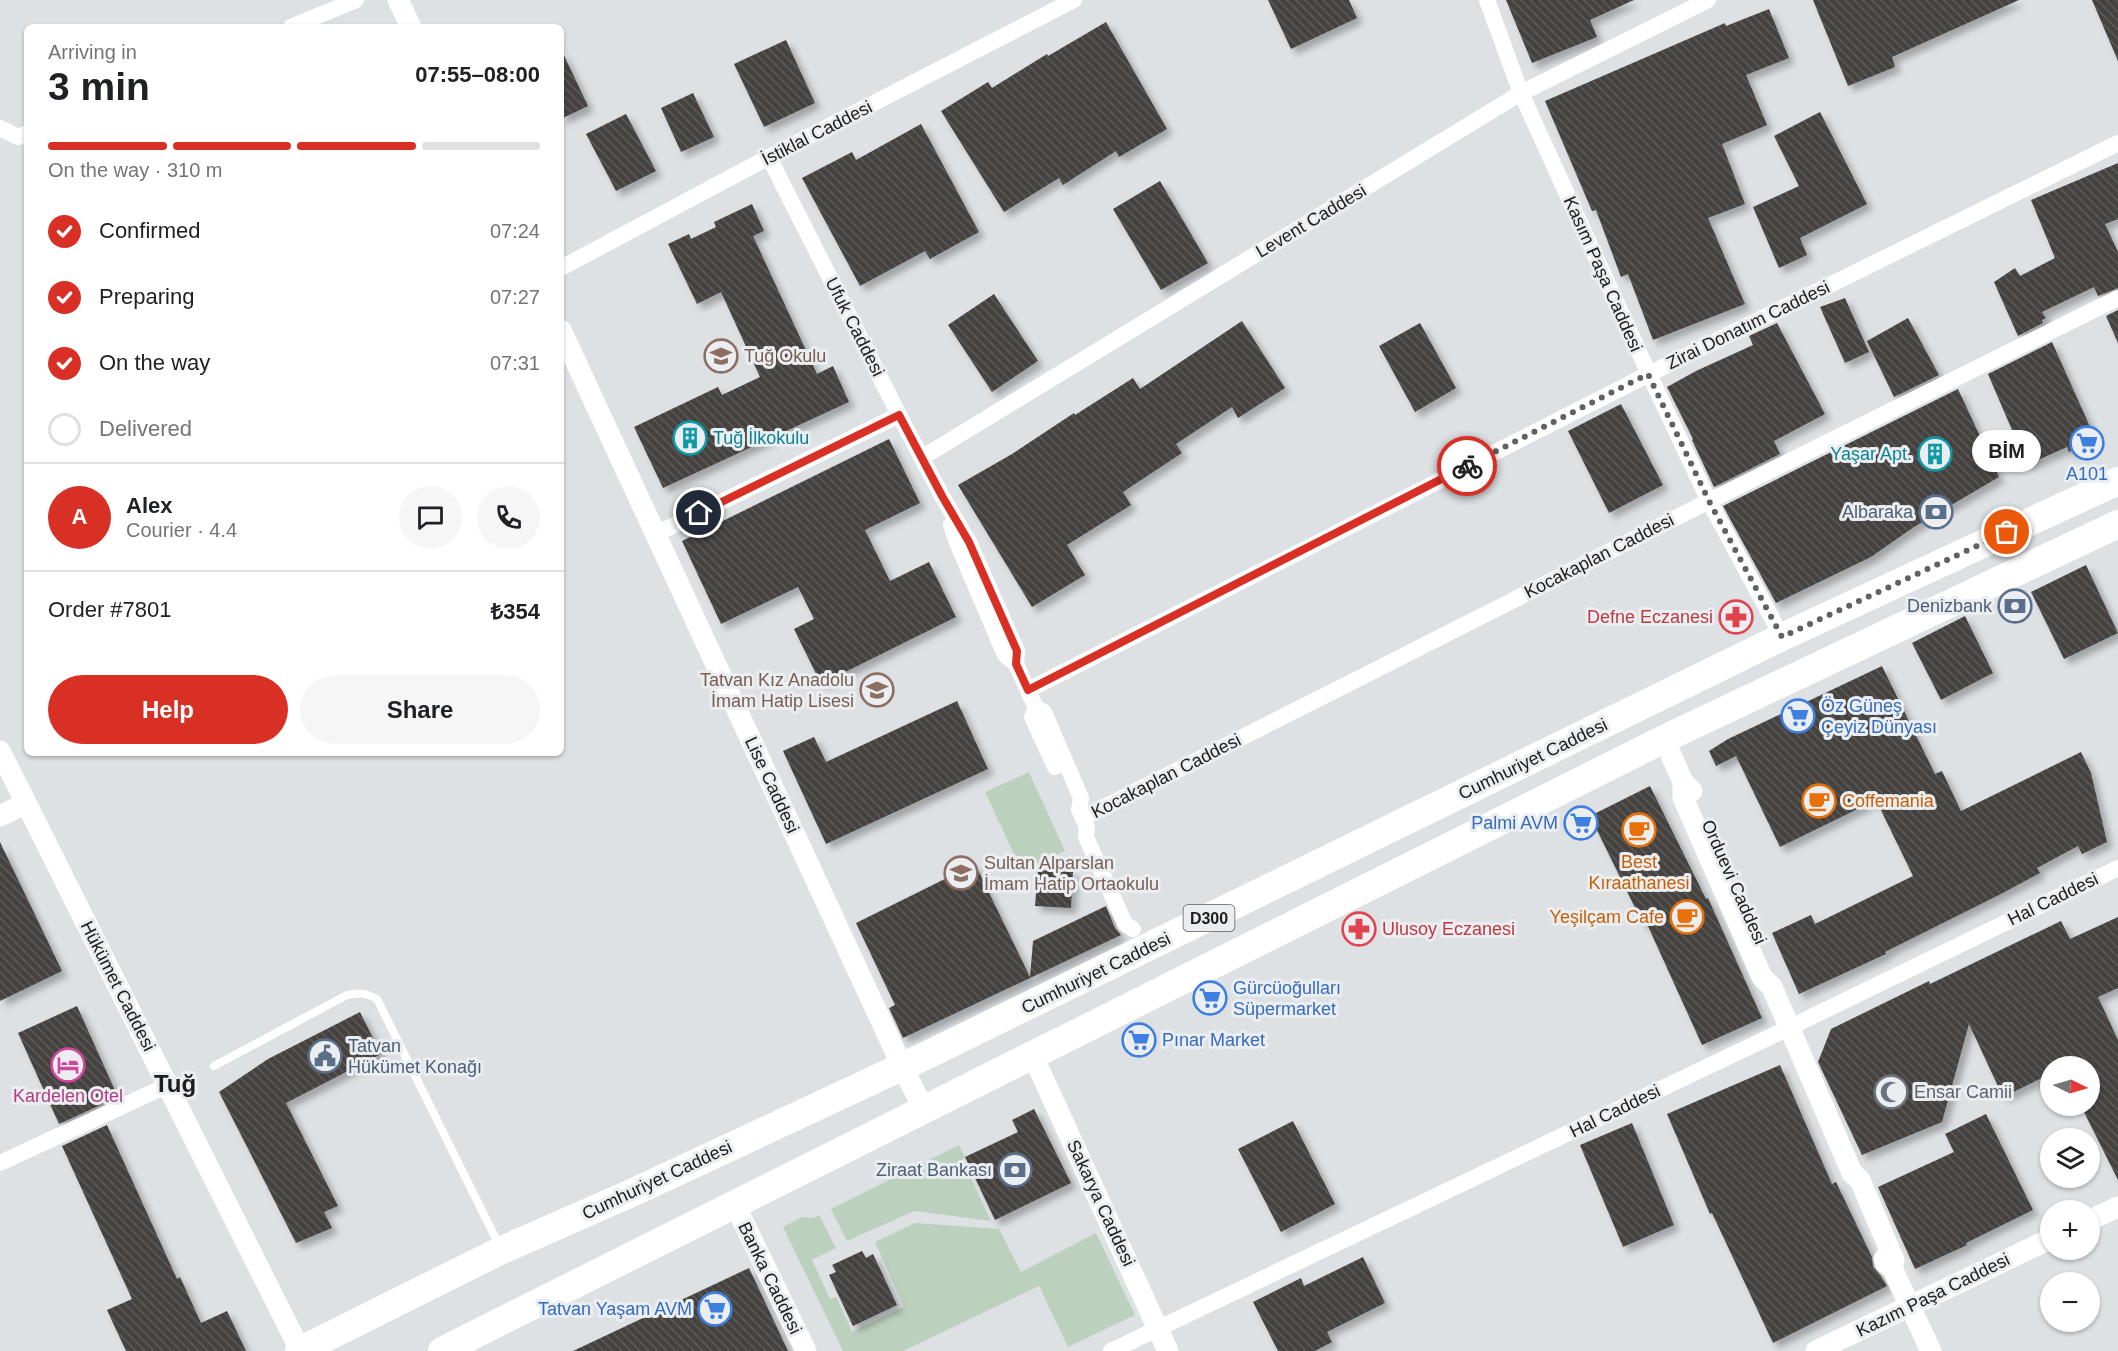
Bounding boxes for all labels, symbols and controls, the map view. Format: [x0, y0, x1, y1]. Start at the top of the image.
text: Arriving in [48, 41, 137, 63]
text: 07:55–08:00 [415, 62, 540, 87]
text: 3 min [48, 65, 150, 108]
street label: İstiklal Caddesi [759, 97, 875, 169]
text: On the way · 310 m [48, 159, 223, 181]
street label: Levent Caddesi [1252, 180, 1370, 262]
street label: Kasım Paşa Caddesi [1560, 193, 1646, 355]
icon: check [48, 215, 81, 248]
text: Confirmed [99, 218, 200, 243]
text: 07:24 [490, 220, 540, 242]
street label: Ufuk Caddesi [822, 274, 888, 380]
street label: Zirai Donatım Caddesi [1663, 277, 1833, 373]
icon: check [48, 281, 81, 314]
text: Preparing [99, 284, 194, 309]
text: 07:27 [490, 286, 540, 308]
school or university icon: Tuğ Okulu [703, 338, 739, 374]
place label: Tuğ Okulu [744, 346, 826, 366]
icon: check [48, 347, 81, 380]
text: On the way [99, 350, 210, 375]
text: 07:31 [490, 352, 540, 374]
text: Delivered [99, 416, 192, 441]
building icon: Tuğ İlkokulu [672, 420, 708, 456]
supermarket icon: A101 [2069, 425, 2105, 461]
place label: Tuğ İlkokulu [713, 428, 809, 448]
callout: BİM [1972, 430, 2042, 472]
courier [1437, 436, 1497, 496]
building icon: Yaşar Apt. [1917, 436, 1953, 472]
text: BİM [1988, 440, 2025, 462]
place label: Yaşar Apt. [1830, 444, 1912, 464]
icon: bike [1451, 450, 1484, 483]
place label: A101 [2066, 464, 2108, 484]
button: chat [399, 486, 462, 549]
button: phone [477, 486, 540, 549]
pin [673, 487, 724, 538]
text: Alex [126, 493, 172, 518]
bank icon: Albaraka [1918, 494, 1954, 530]
icon: home [682, 496, 715, 529]
place label: Albaraka [1842, 502, 1914, 522]
text: A [72, 504, 87, 529]
pin [1981, 506, 2032, 557]
street label: Kocakaplan Caddesi [1521, 510, 1677, 602]
icon: bag [1990, 515, 2023, 548]
text: Courier · 4.4 [126, 519, 237, 541]
bank icon: Denizbank [1997, 588, 2033, 624]
place label: Denizbank [1907, 596, 1993, 616]
text: Order #7801 [48, 597, 172, 622]
text: ₺354 [491, 599, 540, 624]
pharmacy icon: Defne Eczanesi [1718, 599, 1754, 635]
place label: Defne Eczanesi [1587, 607, 1713, 627]
place label: Tatvan Kız Anadolu İmam Hatip Lisesi [700, 670, 854, 711]
school or university icon: Tatvan Kız Anadolu İmam Hatip Lisesi [859, 672, 895, 708]
button: Help [48, 675, 288, 744]
button: Share [300, 675, 540, 744]
place label: Öz Güneş Çeyiz Dünyası [1821, 696, 1937, 737]
supermarket icon: Öz Güneş Çeyiz Dünyası [1780, 698, 1816, 734]
street label: Cumhuriyet Caddesi [1455, 714, 1611, 804]
street label: Kocakaplan Caddesi [1088, 730, 1244, 822]
street label: Lise Caddesi [741, 734, 803, 836]
cafe icon: Coffemania [1801, 783, 1837, 819]
place label: Coffemania [1842, 791, 1935, 811]
supermarket icon: Palmi AVM [1563, 805, 1599, 841]
cafe icon: Best Kıraathanesi [1621, 812, 1657, 848]
place label: Palmi AVM [1471, 813, 1558, 833]
street label: Orduevi Caddesi [1698, 817, 1770, 947]
place label: Best Kıraathanesi [1588, 852, 1690, 893]
place label: Sultan Alparslan İmam Hatip Ortaokulu [984, 853, 1159, 894]
school or university icon: Sultan Alparslan İmam Hatip Ortaokulu [943, 855, 979, 891]
street label: Hal Caddesi [2005, 869, 2101, 929]
cafe icon: Yeşilçam Cafe [1669, 899, 1705, 935]
road number: D300 [1184, 905, 1234, 931]
place label: Yeşilçam Cafe [1550, 907, 1664, 927]
pharmacy icon: Ulusoy Eczanesi [1341, 911, 1377, 947]
street label: Hükümet Caddesi [77, 918, 159, 1054]
place label: Ulusoy Eczanesi [1382, 919, 1515, 939]
street label: Cumhuriyet Caddesi [1018, 928, 1174, 1018]
place label: Gürcüoğulları Süpermarket [1233, 978, 1341, 1019]
supermarket icon: Gürcüoğulları Süpermarket [1192, 980, 1228, 1016]
supermarket icon: Pınar Market [1121, 1022, 1157, 1058]
place label: Pınar Market [1162, 1030, 1265, 1050]
place label: Tatvan Hükümet Konağı [348, 1036, 482, 1077]
public building icon: Tatvan Hükümet Konağı [307, 1038, 343, 1074]
hotel icon: Kardelen Otel [50, 1047, 86, 1083]
north arrow [2040, 1056, 2100, 1116]
map controls [2040, 1056, 2100, 1332]
district label: Tuğ [154, 1070, 196, 1097]
mosque icon: Ensar Camii [1873, 1074, 1909, 1110]
street label: Hal Caddesi [1567, 1081, 1663, 1141]
place label: Ensar Camii [1914, 1082, 2012, 1102]
place label: Kardelen Otel [13, 1086, 123, 1106]
button: layers [2040, 1128, 2100, 1188]
street label: Cumhuriyet Caddesi [579, 1136, 735, 1224]
street label: Sakarya Caddesi [1063, 1137, 1139, 1269]
bank icon: Ziraat Bankası [997, 1152, 1033, 1188]
place label: Ziraat Bankası [876, 1160, 992, 1180]
button: + [2040, 1200, 2100, 1260]
street label: Banka Caddesi [734, 1219, 806, 1337]
street label: Kazım Paşa Caddesi [1853, 1249, 2013, 1341]
button: − [2040, 1272, 2100, 1332]
supermarket icon: Tatvan Yaşam AVM [697, 1291, 733, 1327]
place label: Tatvan Yaşam AVM [538, 1299, 692, 1319]

